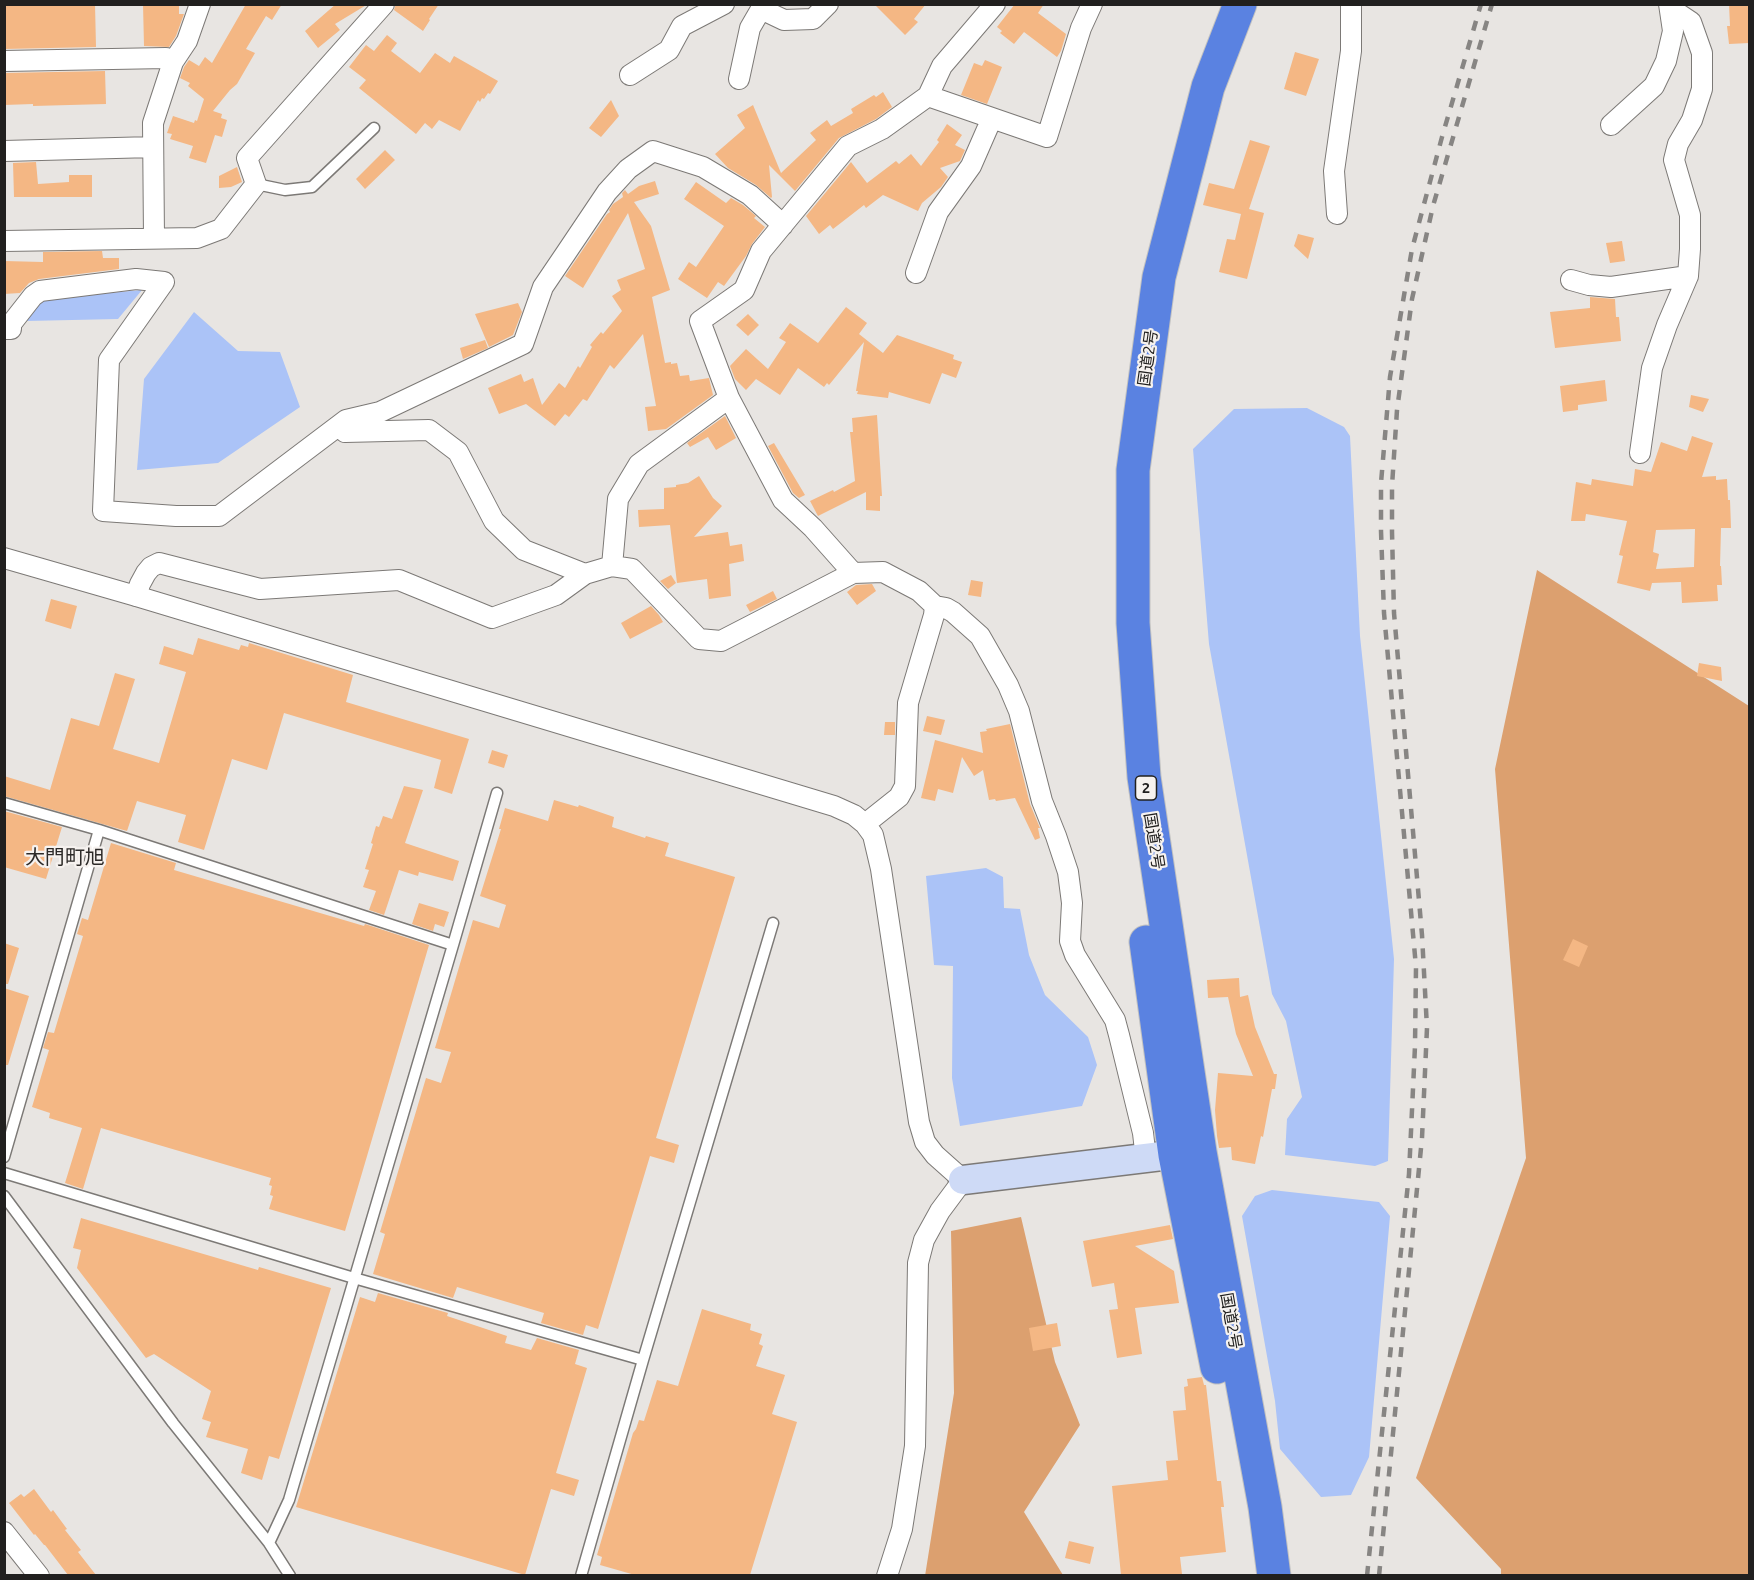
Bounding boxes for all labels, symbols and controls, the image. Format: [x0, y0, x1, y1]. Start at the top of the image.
street label: 国道2号 [1135, 328, 1161, 388]
road number: 2 [1136, 776, 1156, 800]
street label: 国道2号 [1140, 811, 1168, 871]
district label: 大門町旭 [25, 845, 105, 869]
street label: 国道2号 [1217, 1291, 1245, 1351]

